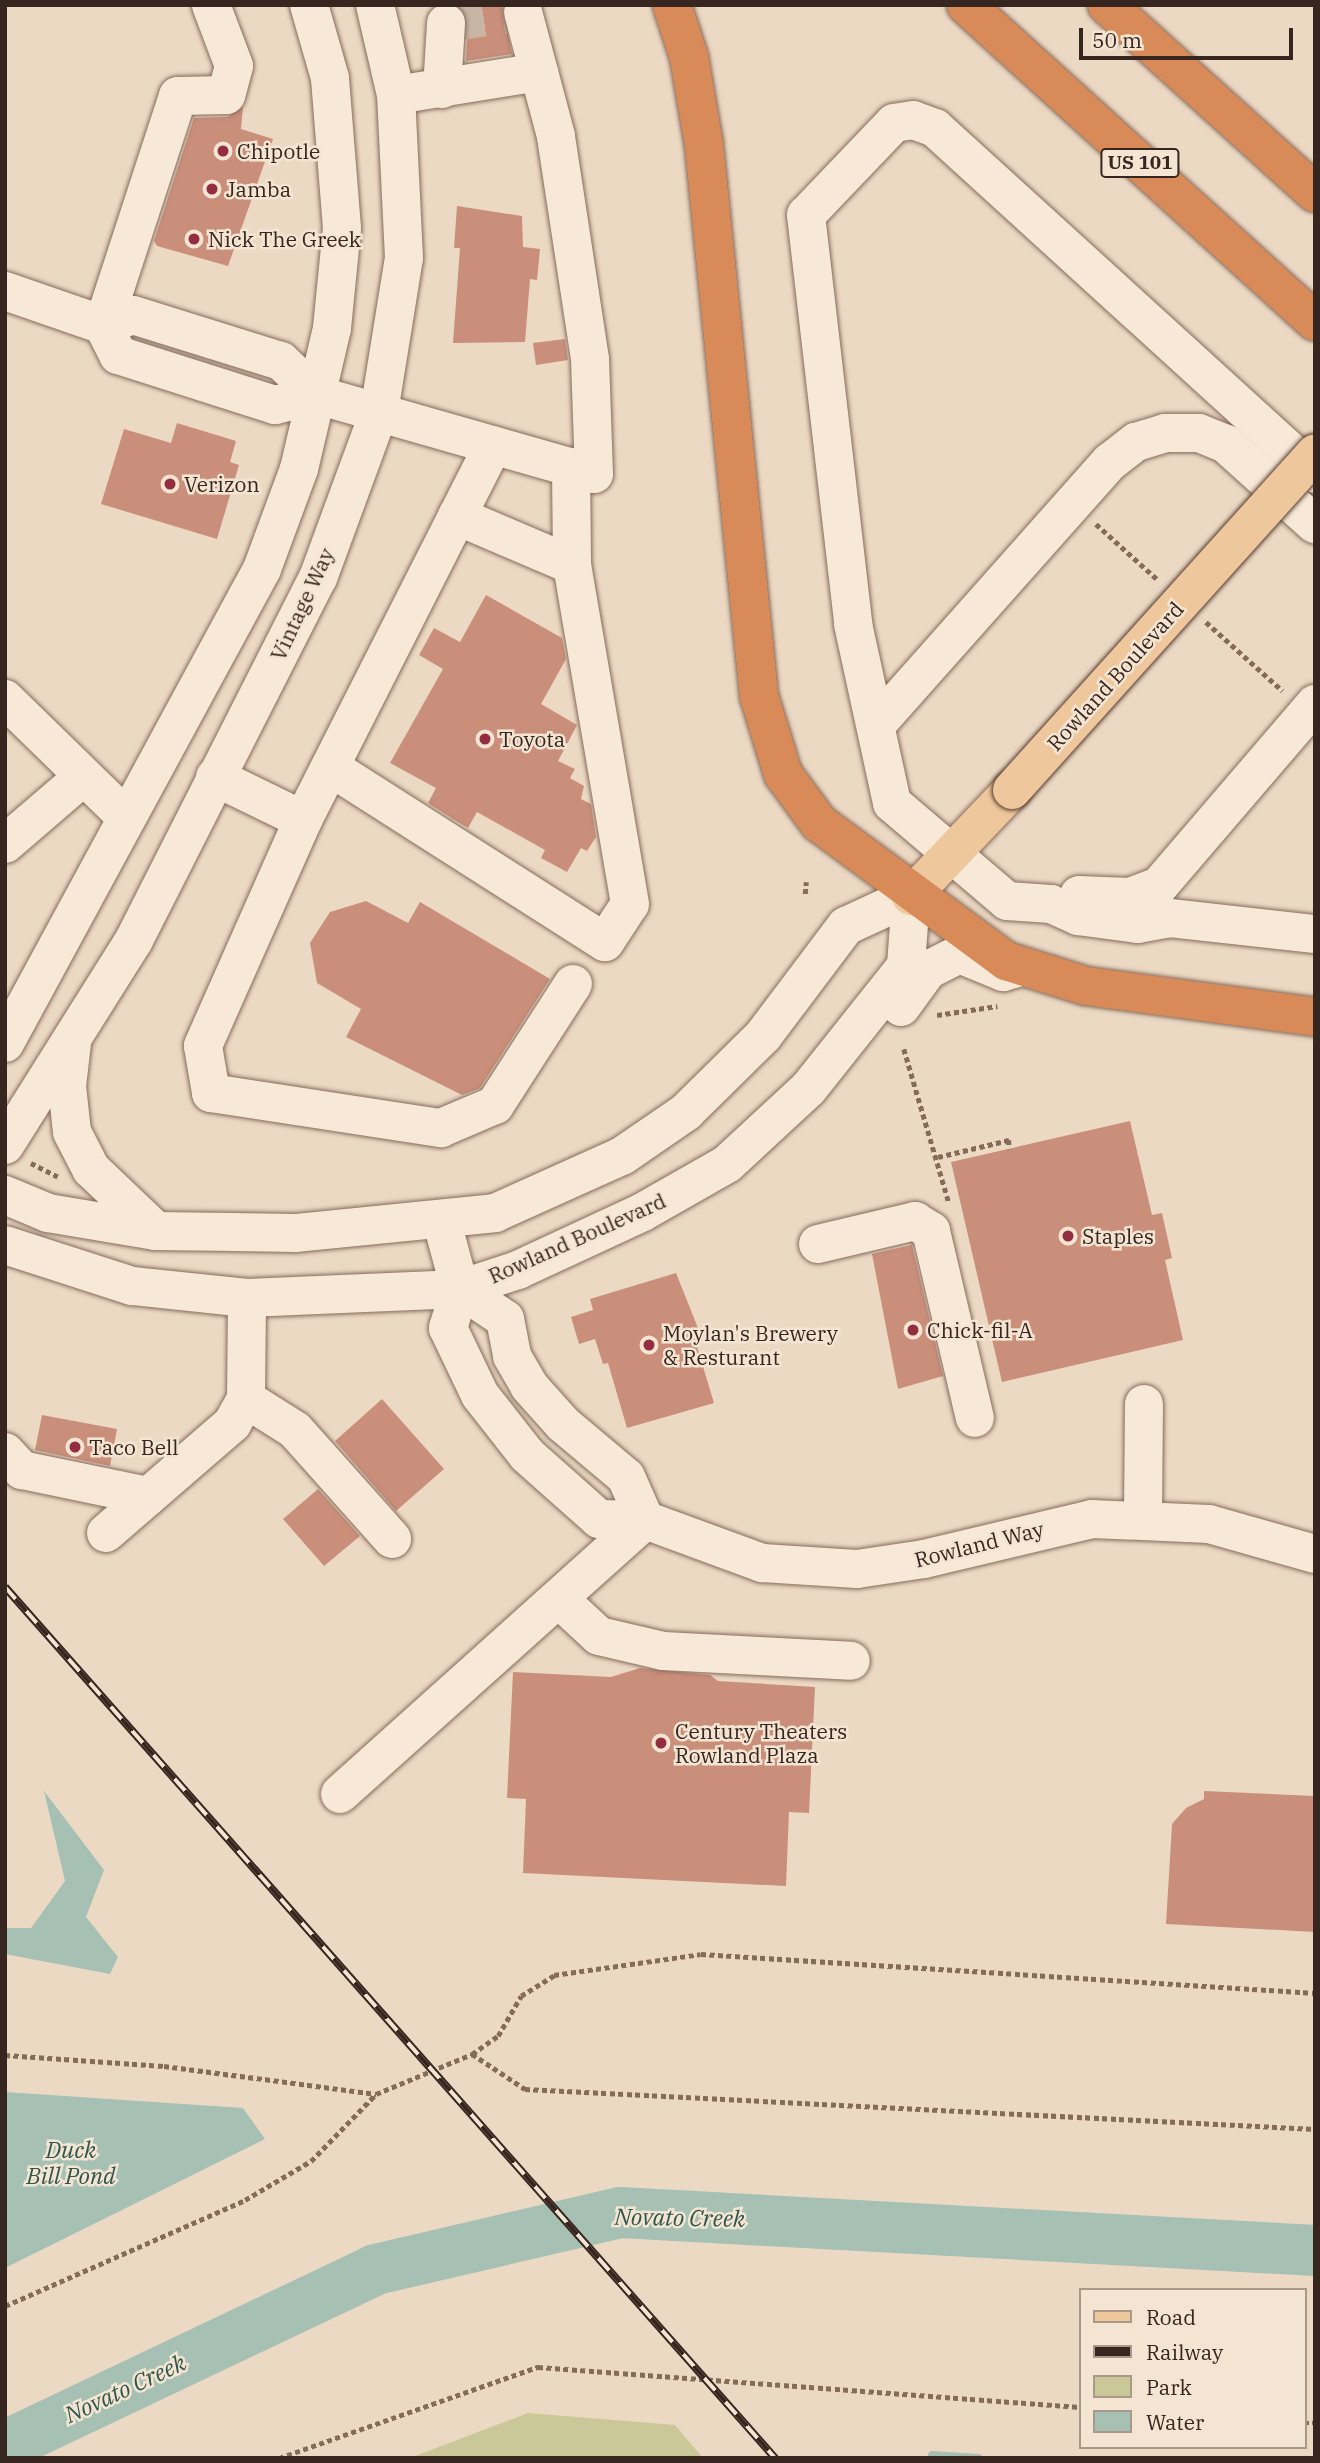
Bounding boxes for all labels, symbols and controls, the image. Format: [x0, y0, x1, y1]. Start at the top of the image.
scale bar [1082, 14, 1296, 58]
text: 50 m [1092, 26, 1142, 54]
place label: Chipotle [237, 138, 320, 164]
marker: Chipotle [215, 143, 231, 159]
road number: US 101 [1100, 148, 1180, 178]
place label: Jamba [226, 176, 291, 202]
marker: Jamba [204, 181, 220, 197]
place label: Nick The Greek [208, 226, 361, 252]
marker: Nick The Greek [186, 231, 202, 247]
place label: Verizon [184, 471, 260, 497]
marker: Verizon [162, 476, 178, 492]
street label: Vintage Way [265, 544, 339, 664]
street label: Rowland Boulevard [1042, 596, 1188, 756]
place label: Toyota [499, 726, 565, 752]
marker: Toyota [477, 731, 493, 747]
street label: Rowland Boulevard [484, 1188, 670, 1288]
place label: Staples [1082, 1223, 1154, 1249]
marker: Staples [1060, 1228, 1076, 1244]
place label: Chick-fil-A [927, 1317, 1033, 1343]
place label: Moylan's Brewery & Resturant [663, 1320, 838, 1370]
marker: Chick-fil-A [905, 1322, 921, 1338]
marker: Moylan's Brewery & Resturant [641, 1337, 657, 1353]
place label: Taco Bell [89, 1434, 179, 1460]
marker: Taco Bell [67, 1439, 83, 1455]
street label: Rowland Way [912, 1516, 1046, 1572]
place label: Century Theaters Rowland Plaza [675, 1718, 847, 1768]
marker: Century Theaters Rowland Plaza [653, 1735, 669, 1751]
water label: Duck Bill Pond [26, 2135, 116, 2189]
water label: Novato Creek [615, 2202, 745, 2232]
legend [1078, 2288, 1306, 2449]
text: Road [1146, 2303, 1196, 2331]
text: Railway [1146, 2338, 1223, 2366]
water label: Novato Creek [60, 2348, 190, 2428]
text: Park [1146, 2373, 1192, 2401]
text: Water [1146, 2408, 1204, 2436]

